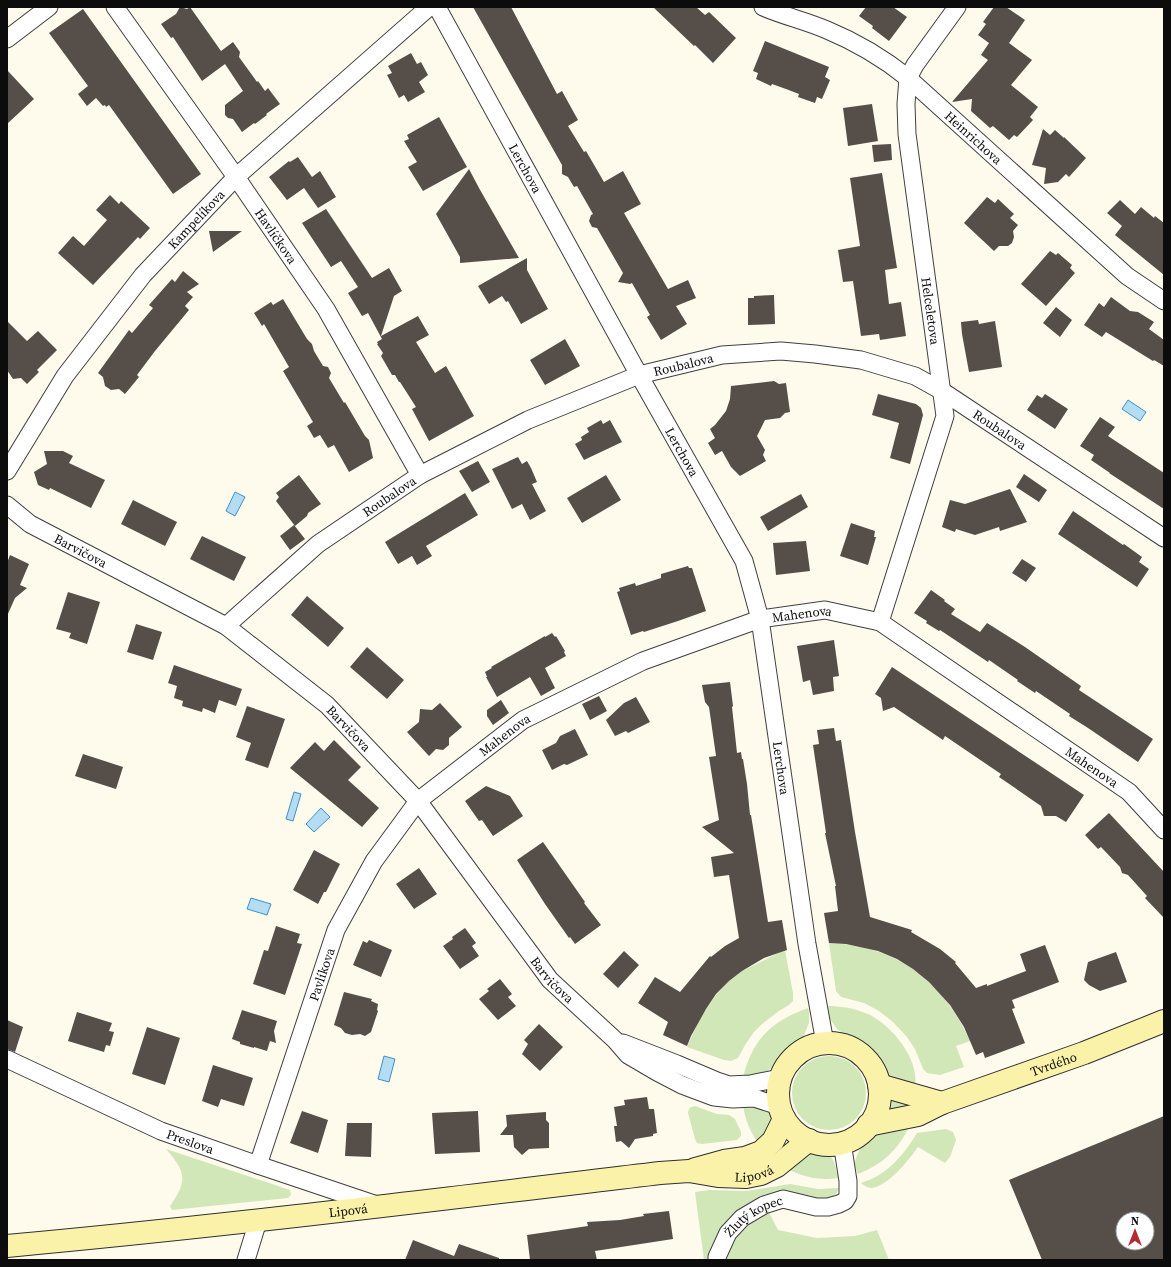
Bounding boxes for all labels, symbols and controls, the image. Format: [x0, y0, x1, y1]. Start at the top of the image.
street label: Heinrichova [941, 107, 1006, 168]
street label: Lerchova [505, 141, 546, 197]
street label: Kampelíkova [164, 186, 229, 253]
street label: Havlíčkova [251, 205, 301, 268]
street label: Helceletova [917, 276, 944, 346]
street label: Roubalova [652, 349, 716, 380]
street label: Roubalova [969, 406, 1030, 454]
street label: Lerchova [661, 424, 703, 480]
street label: Roubalova [359, 472, 420, 521]
street label: Barvičova [51, 530, 110, 572]
street label: Mahenova [771, 602, 834, 626]
street label: Barvičova [323, 702, 375, 755]
street label: Mahenova [476, 710, 533, 760]
street label: Lerchova [769, 740, 793, 796]
street label: Mahenova [1062, 743, 1122, 791]
street label: Pavlíkova [305, 945, 339, 1003]
street label: Barvičova [527, 953, 578, 1007]
street label: Tvrdého [1028, 1048, 1079, 1080]
street label: Preslova [164, 1126, 216, 1158]
street label: Lipová [734, 1161, 777, 1186]
street label: Žlutý kopec [721, 1192, 785, 1240]
street label: Lipová [328, 1200, 369, 1221]
north arrow [1115, 1211, 1155, 1251]
text: N [1131, 1214, 1139, 1229]

